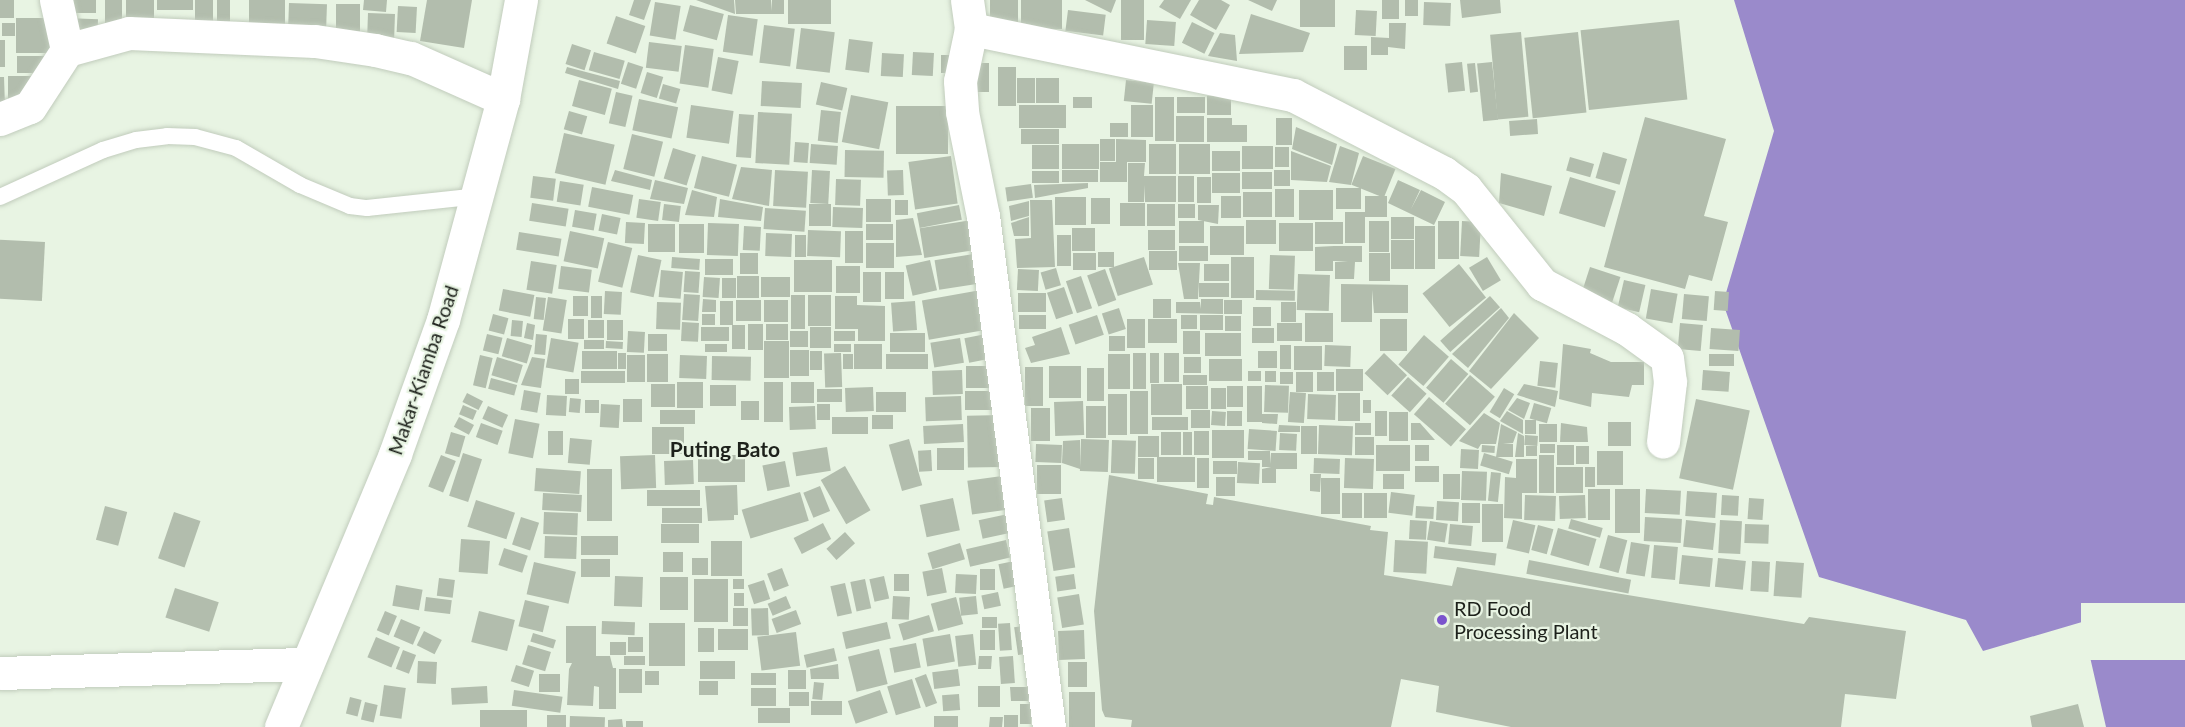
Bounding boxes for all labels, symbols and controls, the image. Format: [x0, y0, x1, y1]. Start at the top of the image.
street label: Makar-Kiamba Road [383, 282, 463, 458]
district label: Puting Bato [670, 436, 780, 462]
place label: RD Food Processing Plant [1454, 596, 1598, 643]
marker: RD Food Processing Plant [1435, 613, 1449, 627]

